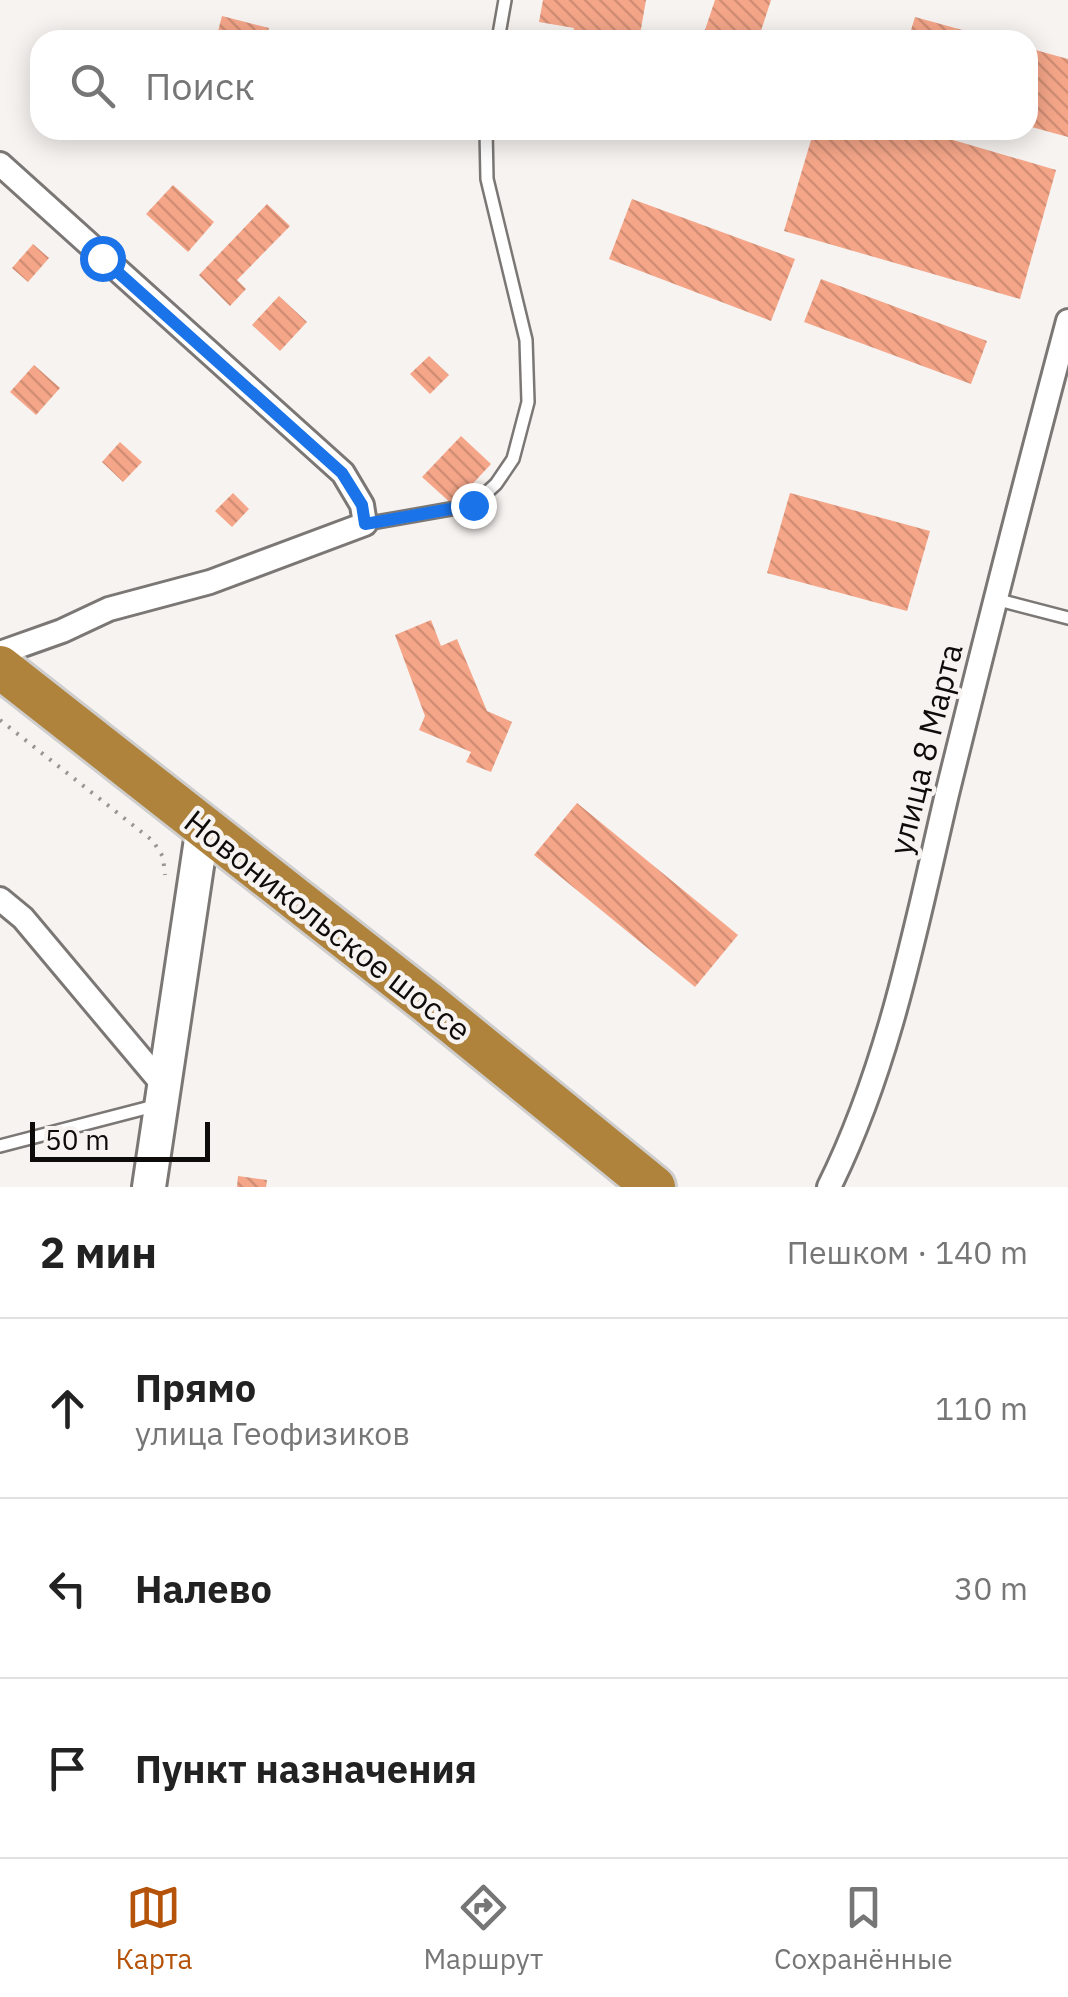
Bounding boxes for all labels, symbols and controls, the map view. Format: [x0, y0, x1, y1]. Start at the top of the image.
search box [30, 30, 1038, 140]
icon: search [65, 58, 120, 113]
text: Поиск [145, 61, 255, 110]
route start [80, 236, 126, 282]
route end [451, 483, 497, 529]
street label: улица 8 Марта [879, 639, 971, 859]
street label: Новоникольское шоссе [176, 800, 480, 1050]
scale bar [30, 1117, 210, 1162]
text: 50 m [45, 1121, 110, 1158]
text: 2 мин [40, 1225, 157, 1280]
text: Пешком · 140 m [787, 1231, 1028, 1273]
text: Прямо [135, 1363, 256, 1412]
icon: ahead [40, 1381, 95, 1436]
text: 110 m [935, 1387, 1028, 1429]
text: улица Геофизиков [135, 1412, 410, 1454]
icon: left [40, 1561, 95, 1616]
text: Налево [135, 1564, 272, 1613]
text: 30 m [954, 1567, 1028, 1609]
icon: arrive [40, 1741, 95, 1796]
text: Пункт назначения [135, 1744, 477, 1793]
tab: Карта [115, 1880, 193, 1977]
tab: Маршрут [423, 1880, 543, 1977]
tab: Сохранённые [774, 1880, 953, 1977]

